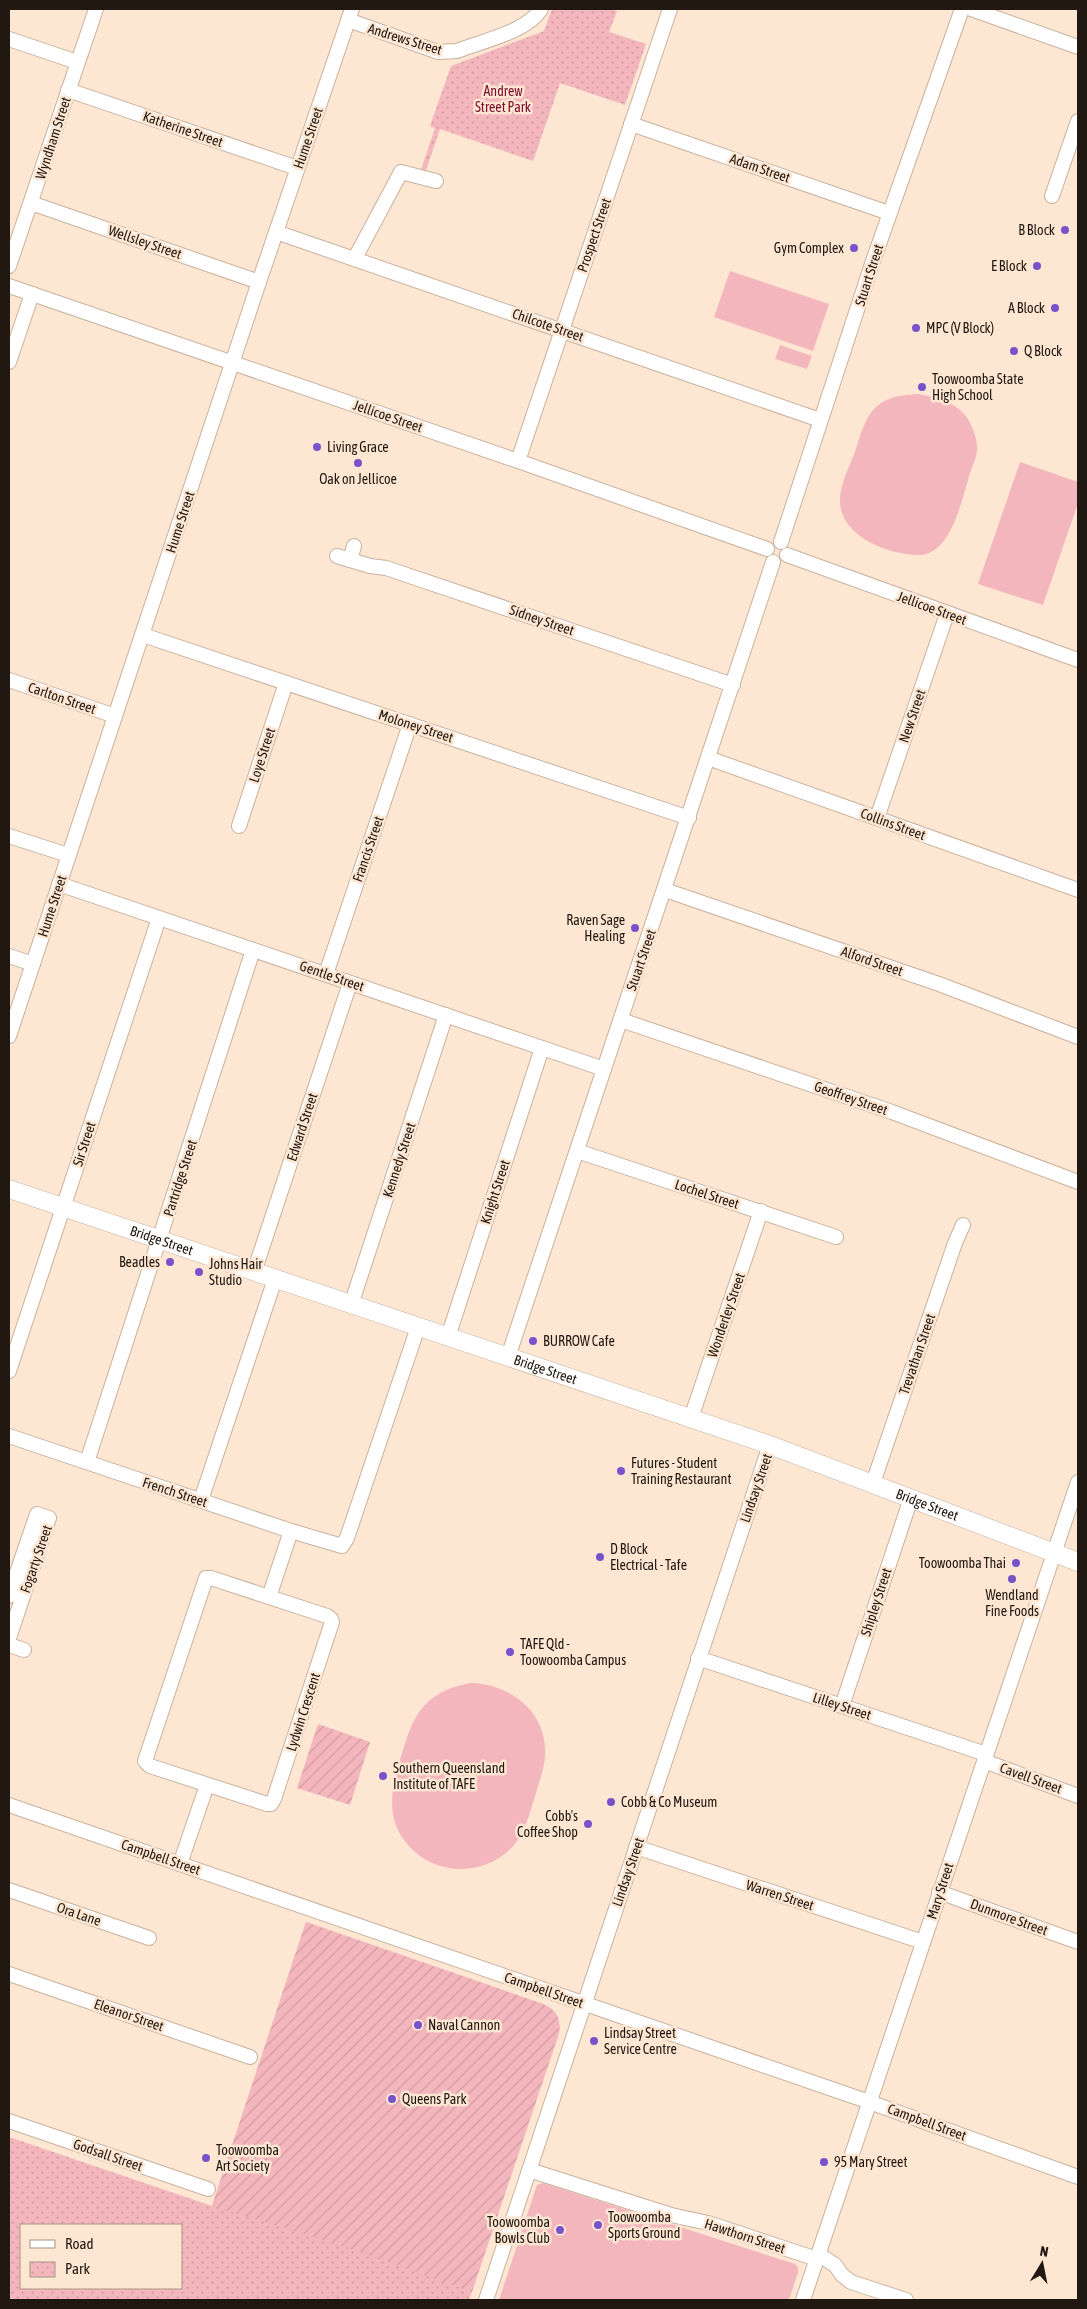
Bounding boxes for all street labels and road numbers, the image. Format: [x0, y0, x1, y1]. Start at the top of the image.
street label: Andrews Street [366, 20, 444, 58]
street label: Wyndham Street [32, 95, 74, 181]
street label: Hume Street [290, 105, 326, 171]
street label: Katherine Street [141, 108, 225, 150]
street label: Adam Street [728, 150, 792, 186]
street label: Prospect Street [574, 196, 614, 274]
street label: Wellsley Street [106, 222, 184, 262]
street label: Stuart Street [852, 242, 886, 308]
street label: Chilcote Street [510, 305, 586, 345]
street label: Jellicoe Street [351, 397, 425, 435]
street label: Hume Street [163, 489, 197, 555]
street label: Jellicoe Street [895, 588, 969, 628]
street label: Sidney Street [508, 602, 576, 638]
street label: Carlton Street [26, 679, 98, 717]
street label: New Street [895, 687, 929, 745]
street label: Moloney Street [377, 706, 455, 746]
street label: Loye Street [246, 726, 278, 784]
street label: Collins Street [858, 805, 928, 843]
street label: Francis Street [349, 814, 387, 884]
street label: Hume Street [35, 873, 69, 939]
street label: Stuart Street [623, 927, 659, 993]
street label: Alford Street [839, 943, 905, 979]
street label: Gentle Street [298, 958, 366, 994]
street label: Geoffrey Street [812, 1078, 890, 1118]
street label: Edward Street [283, 1091, 321, 1163]
street label: Sir Street [69, 1120, 99, 1168]
street label: Kennedy Street [379, 1121, 419, 1199]
street label: Partridge Street [160, 1138, 200, 1218]
street label: Knight Street [477, 1158, 513, 1226]
street label: Lochel Street [673, 1176, 741, 1212]
street label: Bridge Street [128, 1222, 195, 1258]
street label: Wonderley Street [704, 1271, 748, 1359]
street label: Trevathan Street [896, 1311, 938, 1397]
street label: Bridge Street [512, 1351, 579, 1387]
street label: Lindsay Street [737, 1451, 775, 1525]
street label: French Street [141, 1474, 209, 1510]
street label: Bridge Street [894, 1486, 961, 1524]
street label: Fogarty Street [17, 1523, 55, 1595]
street label: Shipley Street [857, 1566, 895, 1638]
street label: Lydwin Crescent [283, 1671, 323, 1753]
street label: Lilley Street [811, 1689, 873, 1723]
street label: Cavell Street [998, 1759, 1064, 1797]
street label: Lindsay Street [609, 1835, 647, 1909]
street label: Campbell Street [119, 1836, 203, 1878]
street label: Mary Street [923, 1861, 957, 1921]
street label: Warren Street [744, 1877, 816, 1913]
street label: Dunmore Street [968, 1896, 1050, 1938]
street label: Ora Lane [55, 1899, 103, 1929]
street label: Campbell Street [502, 1969, 586, 2011]
street label: Eleanor Street [92, 1996, 166, 2034]
street label: Campbell Street [885, 2100, 969, 2144]
street label: Godsall Street [71, 2136, 145, 2174]
street label: Hawthorn Street [703, 2215, 787, 2257]

